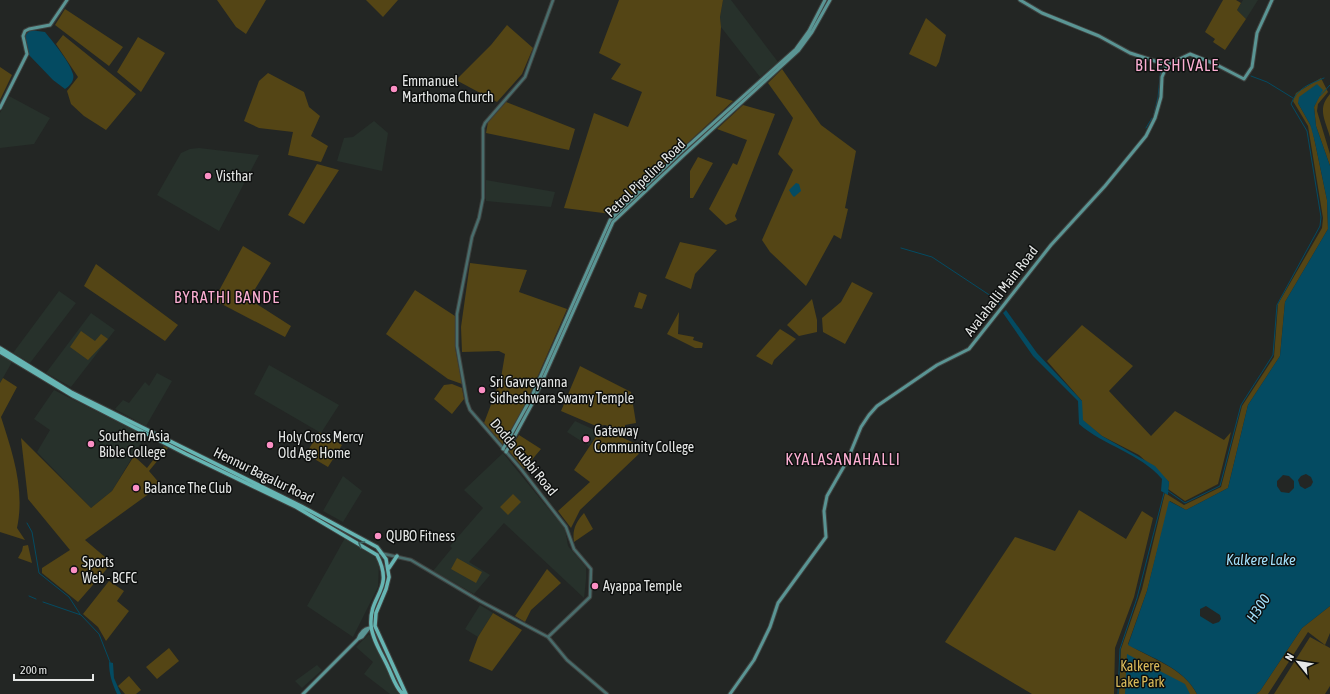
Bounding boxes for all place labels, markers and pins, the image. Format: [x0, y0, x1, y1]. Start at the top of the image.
place label: Emmanuel Marthoma Church [402, 73, 494, 105]
marker: Emmanuel Marthoma Church [389, 84, 399, 94]
place label: Visthar [216, 168, 253, 184]
marker: Visthar [203, 171, 213, 181]
place label: Sri Gavreyanna Sidheshwara Swamy Temple [490, 374, 634, 406]
marker: Sri Gavreyanna Sidheshwara Swamy Temple [477, 385, 487, 395]
place label: Gateway Community College [594, 423, 694, 455]
place label: Southern Asia Bible College [99, 428, 170, 460]
place label: Holy Cross Mercy Old Age Home [278, 429, 364, 461]
marker: Gateway Community College [581, 434, 591, 444]
marker: Southern Asia Bible College [86, 439, 96, 449]
marker: Holy Cross Mercy Old Age Home [265, 440, 275, 450]
place label: Balance The Club [144, 480, 232, 496]
marker: Balance The Club [131, 483, 141, 493]
place label: QUBO Fitness [386, 528, 455, 544]
marker: QUBO Fitness [373, 531, 383, 541]
place label: Sports Web - BCFC [82, 554, 138, 586]
marker: Sports Web - BCFC [69, 565, 79, 575]
place label: Ayappa Temple [603, 578, 682, 594]
marker: Ayappa Temple [590, 581, 600, 591]

